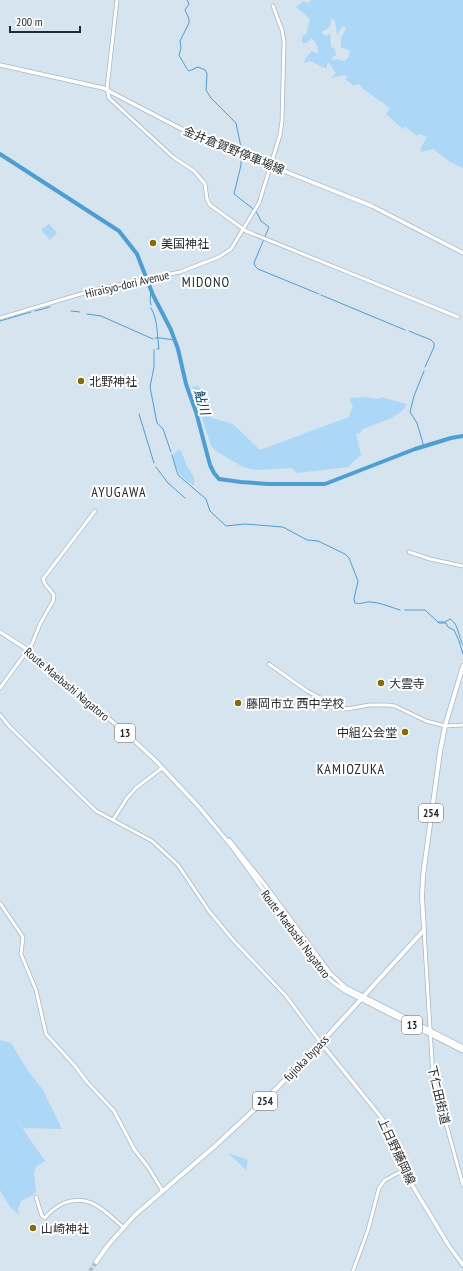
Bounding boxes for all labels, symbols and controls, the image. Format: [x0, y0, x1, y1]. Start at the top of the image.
scale bar [10, 8, 80, 34]
text: 200 m [16, 14, 43, 29]
street label: 金井倉賀野停車場線 [181, 123, 287, 177]
place label: 美国神社 [161, 236, 209, 251]
marker: 美国神社 [148, 238, 158, 248]
street label: Hiraisyo-dori Avenue [83, 267, 171, 301]
district label: MIDONO [182, 273, 230, 291]
place label: 北野神社 [89, 374, 137, 389]
marker: 北野神社 [76, 376, 86, 386]
water label: 鮎川 [190, 387, 214, 419]
district label: AYUGAWA [91, 483, 147, 501]
street label: Route Maebashi Nagatoro [21, 644, 113, 724]
place label: 大雲寺 [389, 676, 425, 691]
marker: 大雲寺 [376, 678, 386, 688]
place label: 藤岡市立 西中学校 [246, 696, 345, 711]
marker: 藤岡市立 西中学校 [233, 698, 243, 708]
road number: 13 [115, 724, 135, 742]
place label: 中組公会堂 [337, 725, 397, 740]
marker: 中組公会堂 [400, 727, 410, 737]
district label: KAMIOZUKA [317, 760, 385, 778]
road number: 254 [419, 804, 443, 822]
street label: Route Maebashi Nagatoro [258, 887, 334, 981]
road number: 13 [402, 1016, 422, 1034]
street label: fujioka bypass [280, 1032, 332, 1084]
street label: 下仁田街道 [425, 1064, 453, 1126]
road number: 254 [253, 1092, 277, 1110]
street label: 上日野藤岡線 [375, 1115, 419, 1187]
place label: 山崎神社 [41, 1221, 89, 1236]
marker: 山崎神社 [28, 1223, 38, 1233]

